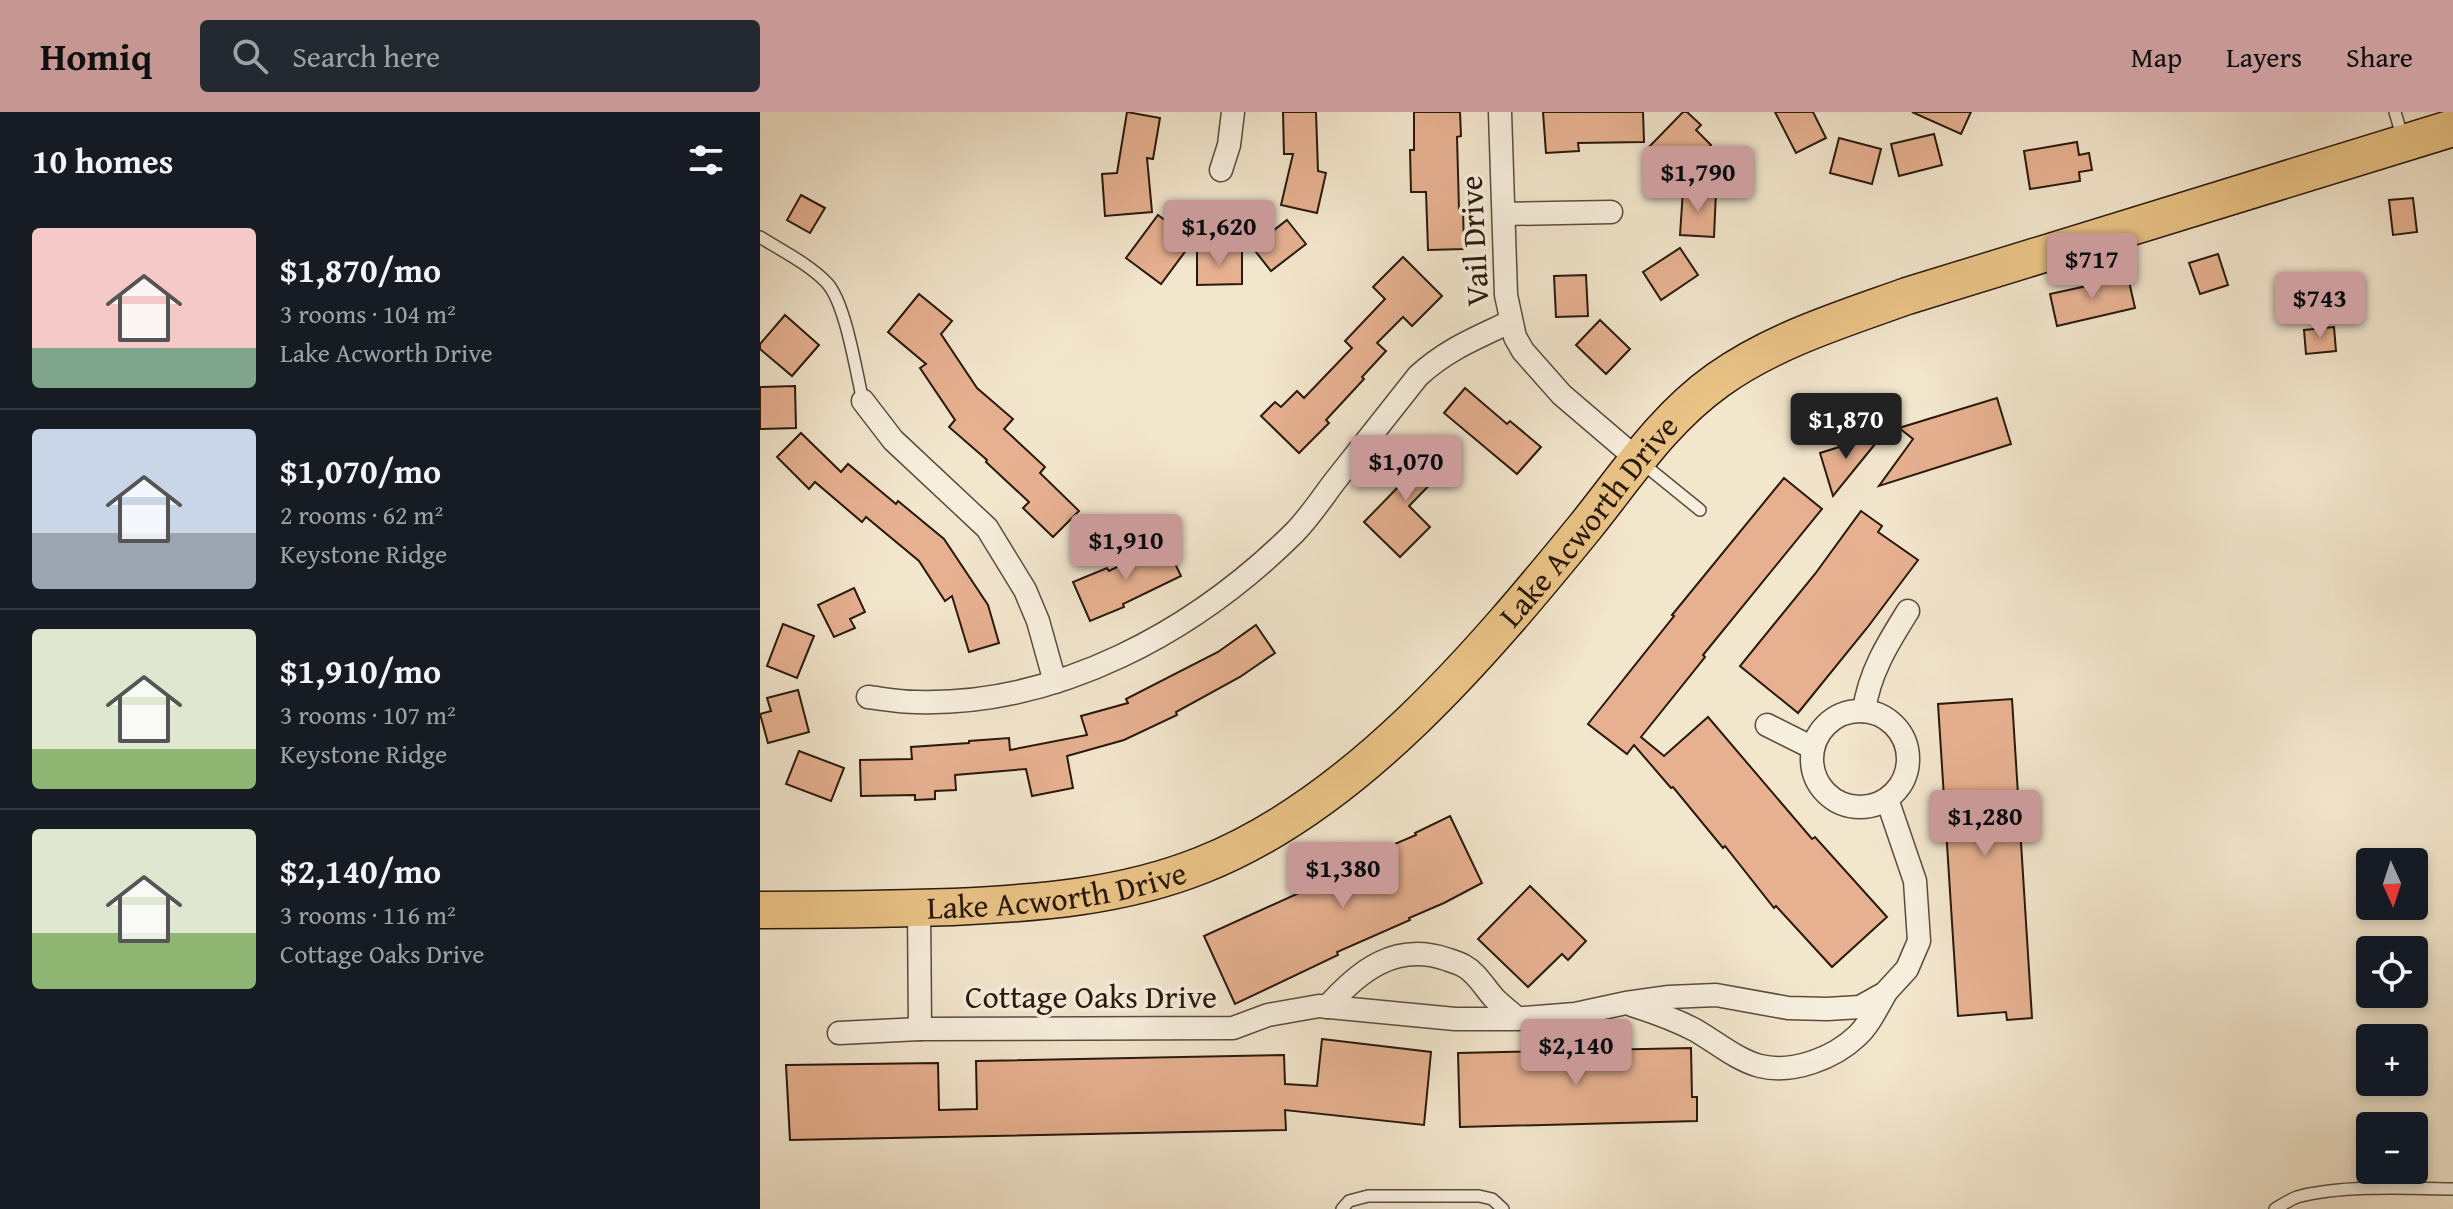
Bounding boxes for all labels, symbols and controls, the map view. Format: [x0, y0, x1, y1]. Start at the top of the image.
search box [200, 20, 760, 92]
text: Homiq [40, 28, 152, 84]
icon: search [228, 34, 272, 78]
text: Search here [292, 34, 440, 78]
text: Map [2131, 36, 2182, 77]
text: Layers [2226, 36, 2302, 77]
text: Share [2346, 36, 2413, 77]
text: 10 homes [32, 136, 173, 185]
icon: filters [684, 138, 728, 182]
pin: $1,790 [1633, 146, 1763, 214]
text: $1,790 [1661, 152, 1735, 191]
street label: Vail Drive [1447, 174, 1500, 308]
pin: $1,620 [1154, 200, 1284, 268]
text: $1,620 [1182, 206, 1256, 245]
pin: $717 [2045, 233, 2139, 301]
text: $717 [2065, 239, 2119, 278]
text: $1,870/mo [280, 245, 441, 294]
icon: home [96, 260, 192, 356]
pin: $743 [2273, 272, 2367, 340]
text: $743 [2293, 278, 2347, 317]
text: 3 rooms · 104 m² [280, 294, 456, 333]
text: Lake Acworth Drive [280, 333, 493, 372]
pin: $1,870 [1781, 393, 1911, 461]
text: $1,870 [1809, 399, 1883, 438]
street label: Lake Acworth Drive [1487, 404, 1689, 637]
pin: $1,070 [1341, 435, 1471, 503]
text: $1,070 [1369, 441, 1443, 480]
text: $1,070/mo [280, 446, 441, 495]
icon: home [96, 461, 192, 557]
text: 2 rooms · 62 m² [280, 495, 443, 534]
pin: $1,910 [1061, 514, 1191, 582]
text: $1,910 [1089, 520, 1163, 559]
text: Keystone Ridge [280, 534, 447, 573]
text: $1,910/mo [280, 646, 441, 695]
icon: home [96, 661, 192, 757]
text: 3 rooms · 107 m² [280, 695, 456, 734]
text: Keystone Ridge [280, 734, 447, 773]
pin: $1,280 [1920, 790, 2050, 858]
text: $1,280 [1948, 796, 2022, 835]
pin: $1,380 [1278, 842, 1408, 910]
text: $2,140/mo [280, 846, 441, 895]
text: $1,380 [1306, 848, 1380, 887]
north arrow [2356, 848, 2428, 920]
map controls [2356, 848, 2428, 1184]
street label: Lake Acworth Drive [926, 849, 1193, 931]
icon: home [96, 861, 192, 957]
text: 3 rooms · 116 m² [280, 895, 456, 934]
text: Cottage Oaks Drive [280, 934, 485, 973]
button: locate [2356, 936, 2428, 1008]
street label: Cottage Oaks Drive [965, 973, 1217, 1020]
pin: $2,140 [1511, 1019, 1641, 1087]
button: + [2356, 1024, 2428, 1096]
text: $2,140 [1539, 1025, 1613, 1064]
button: − [2356, 1112, 2428, 1184]

